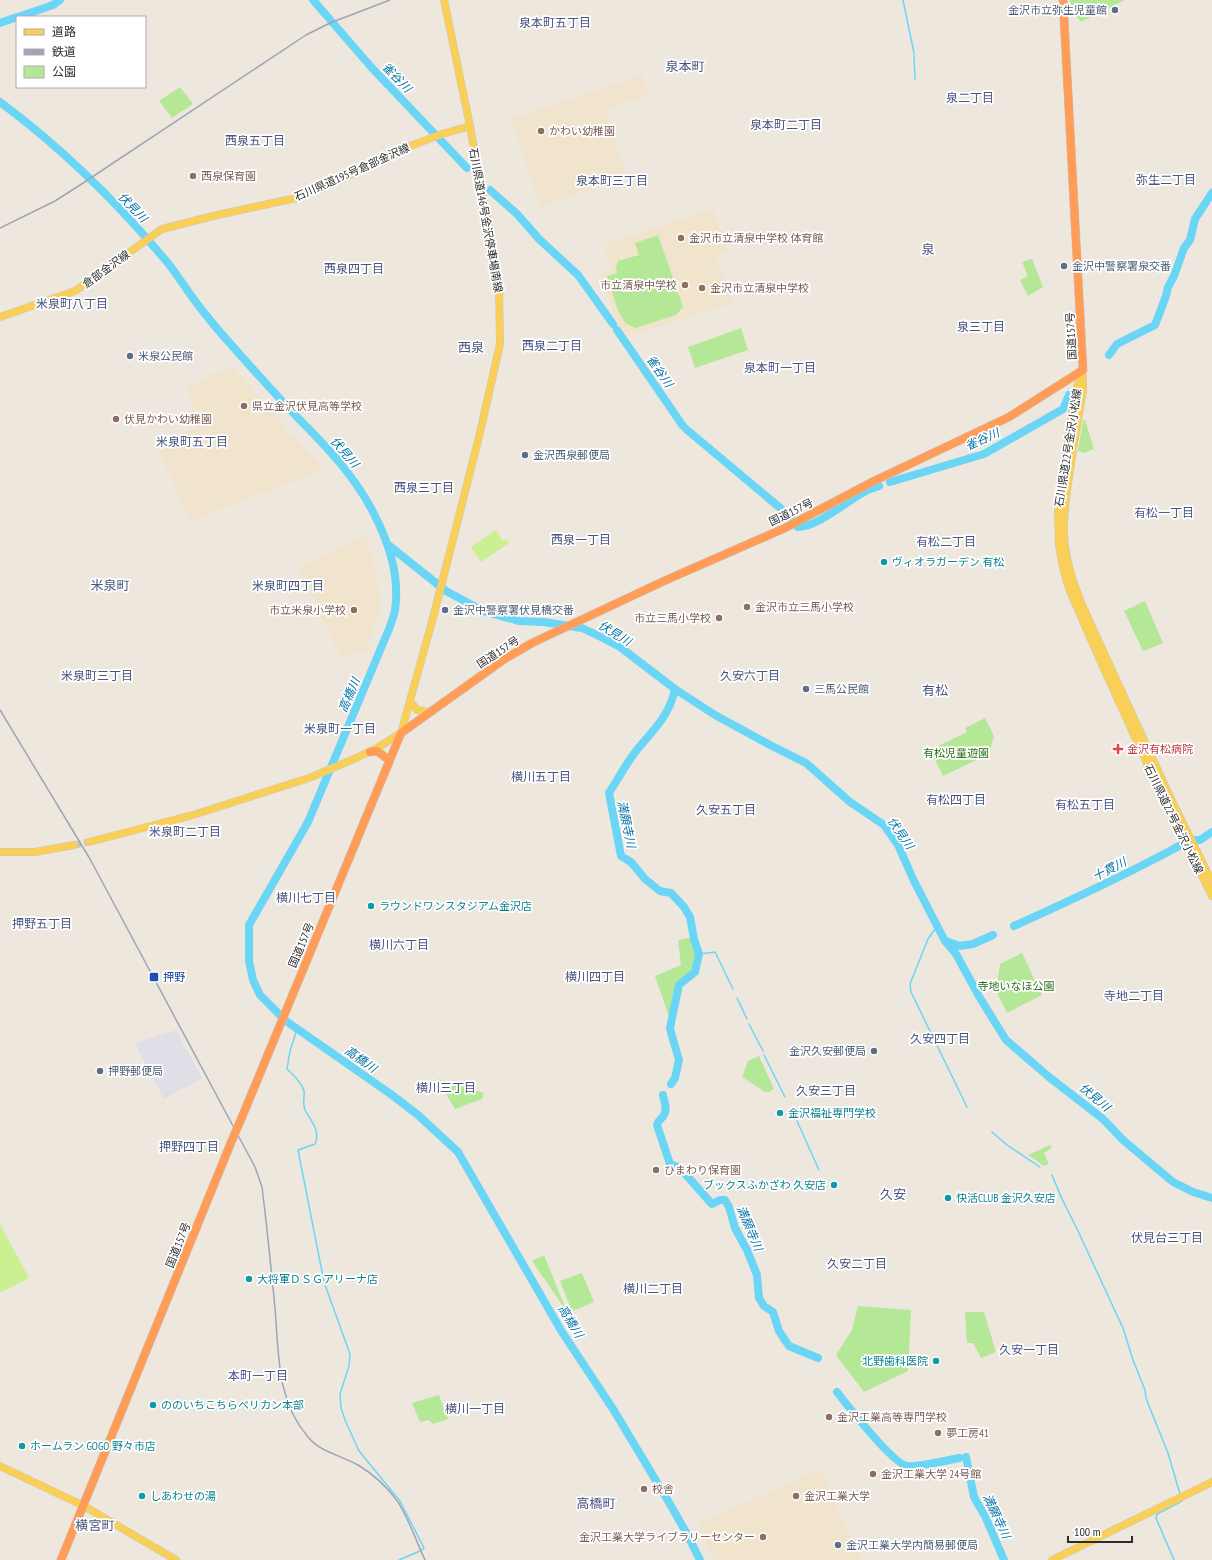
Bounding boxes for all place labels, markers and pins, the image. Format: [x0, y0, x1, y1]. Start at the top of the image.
place label: 金沢市立弥生児童館 [1008, 3, 1107, 17]
marker: 金沢市立弥生児童館 [1110, 5, 1120, 15]
place label: かわい幼稚園 [549, 124, 615, 138]
marker: かわい幼稚園 [536, 126, 546, 136]
place label: 西泉保育園 [201, 169, 256, 183]
marker: 西泉保育園 [188, 171, 198, 181]
place label: 金沢市立清泉中学校 体育館 [689, 231, 823, 245]
marker: 金沢市立清泉中学校 体育館 [676, 233, 686, 243]
place label: 金沢中警察署泉交番 [1072, 259, 1171, 273]
marker: 金沢中警察署泉交番 [1059, 261, 1069, 271]
place label: 市立清泉中学校 [600, 278, 677, 292]
marker: 市立清泉中学校 [680, 280, 690, 290]
place label: 金沢市立清泉中学校 [710, 281, 809, 295]
marker: 金沢市立清泉中学校 [697, 283, 707, 293]
place label: 米泉公民館 [138, 349, 193, 363]
marker: 米泉公民館 [125, 351, 135, 361]
place label: 県立金沢伏見高等学校 [252, 399, 362, 413]
marker: 県立金沢伏見高等学校 [239, 401, 249, 411]
place label: 伏見かわい幼稚園 [124, 412, 212, 426]
marker: 伏見かわい幼稚園 [111, 414, 121, 424]
place label: 金沢西泉郵便局 [533, 448, 610, 462]
marker: 金沢西泉郵便局 [520, 450, 530, 460]
place label: ヴィオラガーデン 有松 [892, 555, 1004, 569]
marker: ヴィオラガーデン 有松 [879, 557, 889, 567]
place label: 金沢市立三馬小学校 [755, 600, 854, 614]
marker: 金沢市立三馬小学校 [742, 602, 752, 612]
place label: 市立米泉小学校 [269, 603, 346, 617]
place label: 金沢中警察署伏見橋交番 [453, 603, 574, 617]
marker: 市立米泉小学校 [349, 605, 359, 615]
marker: 金沢中警察署伏見橋交番 [440, 605, 450, 615]
place label: 市立三馬小学校 [634, 611, 711, 625]
marker: 市立三馬小学校 [714, 613, 724, 623]
place label: 三馬公民館 [814, 682, 869, 696]
marker: 三馬公民館 [801, 684, 811, 694]
place label: 金沢有松病院 [1127, 742, 1193, 756]
marker: 金沢有松病院 [1112, 743, 1124, 755]
place label: ラウンドワンスタジアム金沢店 [379, 899, 532, 913]
marker: ラウンドワンスタジアム金沢店 [366, 901, 376, 911]
place label: 押野 [163, 970, 185, 984]
marker: 押野 [148, 971, 160, 983]
place label: 金沢久安郵便局 [789, 1044, 866, 1058]
marker: 金沢久安郵便局 [869, 1046, 879, 1056]
place label: 押野郵便局 [108, 1064, 163, 1078]
marker: 押野郵便局 [95, 1066, 105, 1076]
place label: 金沢福祉専門学校 [788, 1106, 876, 1120]
marker: 金沢福祉専門学校 [775, 1108, 785, 1118]
place label: ひまわり保育園 [664, 1163, 741, 1177]
marker: ひまわり保育園 [651, 1165, 661, 1175]
place label: ブックスふかざわ 久安店 [703, 1178, 826, 1192]
marker: ブックスふかざわ 久安店 [829, 1180, 839, 1190]
place label: 快活CLUB 金沢久安店 [956, 1191, 1056, 1205]
marker: 快活CLUB 金沢久安店 [943, 1193, 953, 1203]
place label: 大将軍ＤＳＧアリーナ店 [257, 1272, 378, 1286]
marker: 大将軍ＤＳＧアリーナ店 [244, 1274, 254, 1284]
place label: 北野歯科医院 [862, 1354, 928, 1368]
marker: 北野歯科医院 [931, 1356, 941, 1366]
place label: ののいちこちらペリカン本部 [161, 1398, 304, 1412]
marker: ののいちこちらペリカン本部 [148, 1400, 158, 1410]
place label: 金沢工業高等専門学校 [837, 1410, 947, 1424]
marker: 金沢工業高等専門学校 [824, 1412, 834, 1422]
place label: 夢工房41 [946, 1426, 989, 1440]
marker: 夢工房41 [933, 1428, 943, 1438]
place label: ホームラン GOGO 野々市店 [30, 1439, 156, 1453]
marker: ホームラン GOGO 野々市店 [17, 1441, 27, 1451]
place label: 金沢工業大学 24号館 [881, 1467, 981, 1481]
marker: 金沢工業大学 24号館 [868, 1469, 878, 1479]
place label: 校舎 [652, 1482, 674, 1496]
marker: 校舎 [639, 1484, 649, 1494]
place label: しあわせの湯 [150, 1489, 216, 1503]
place label: 金沢工業大学 [804, 1489, 870, 1503]
marker: しあわせの湯 [137, 1491, 147, 1501]
marker: 金沢工業大学 [791, 1491, 801, 1501]
place label: 金沢工業大学ライブラリーセンター [579, 1530, 755, 1544]
marker: 金沢工業大学ライブラリーセンター [758, 1532, 768, 1542]
place label: 金沢工業大学内簡易郵便局 [846, 1538, 978, 1552]
marker: 金沢工業大学内簡易郵便局 [833, 1540, 843, 1550]

